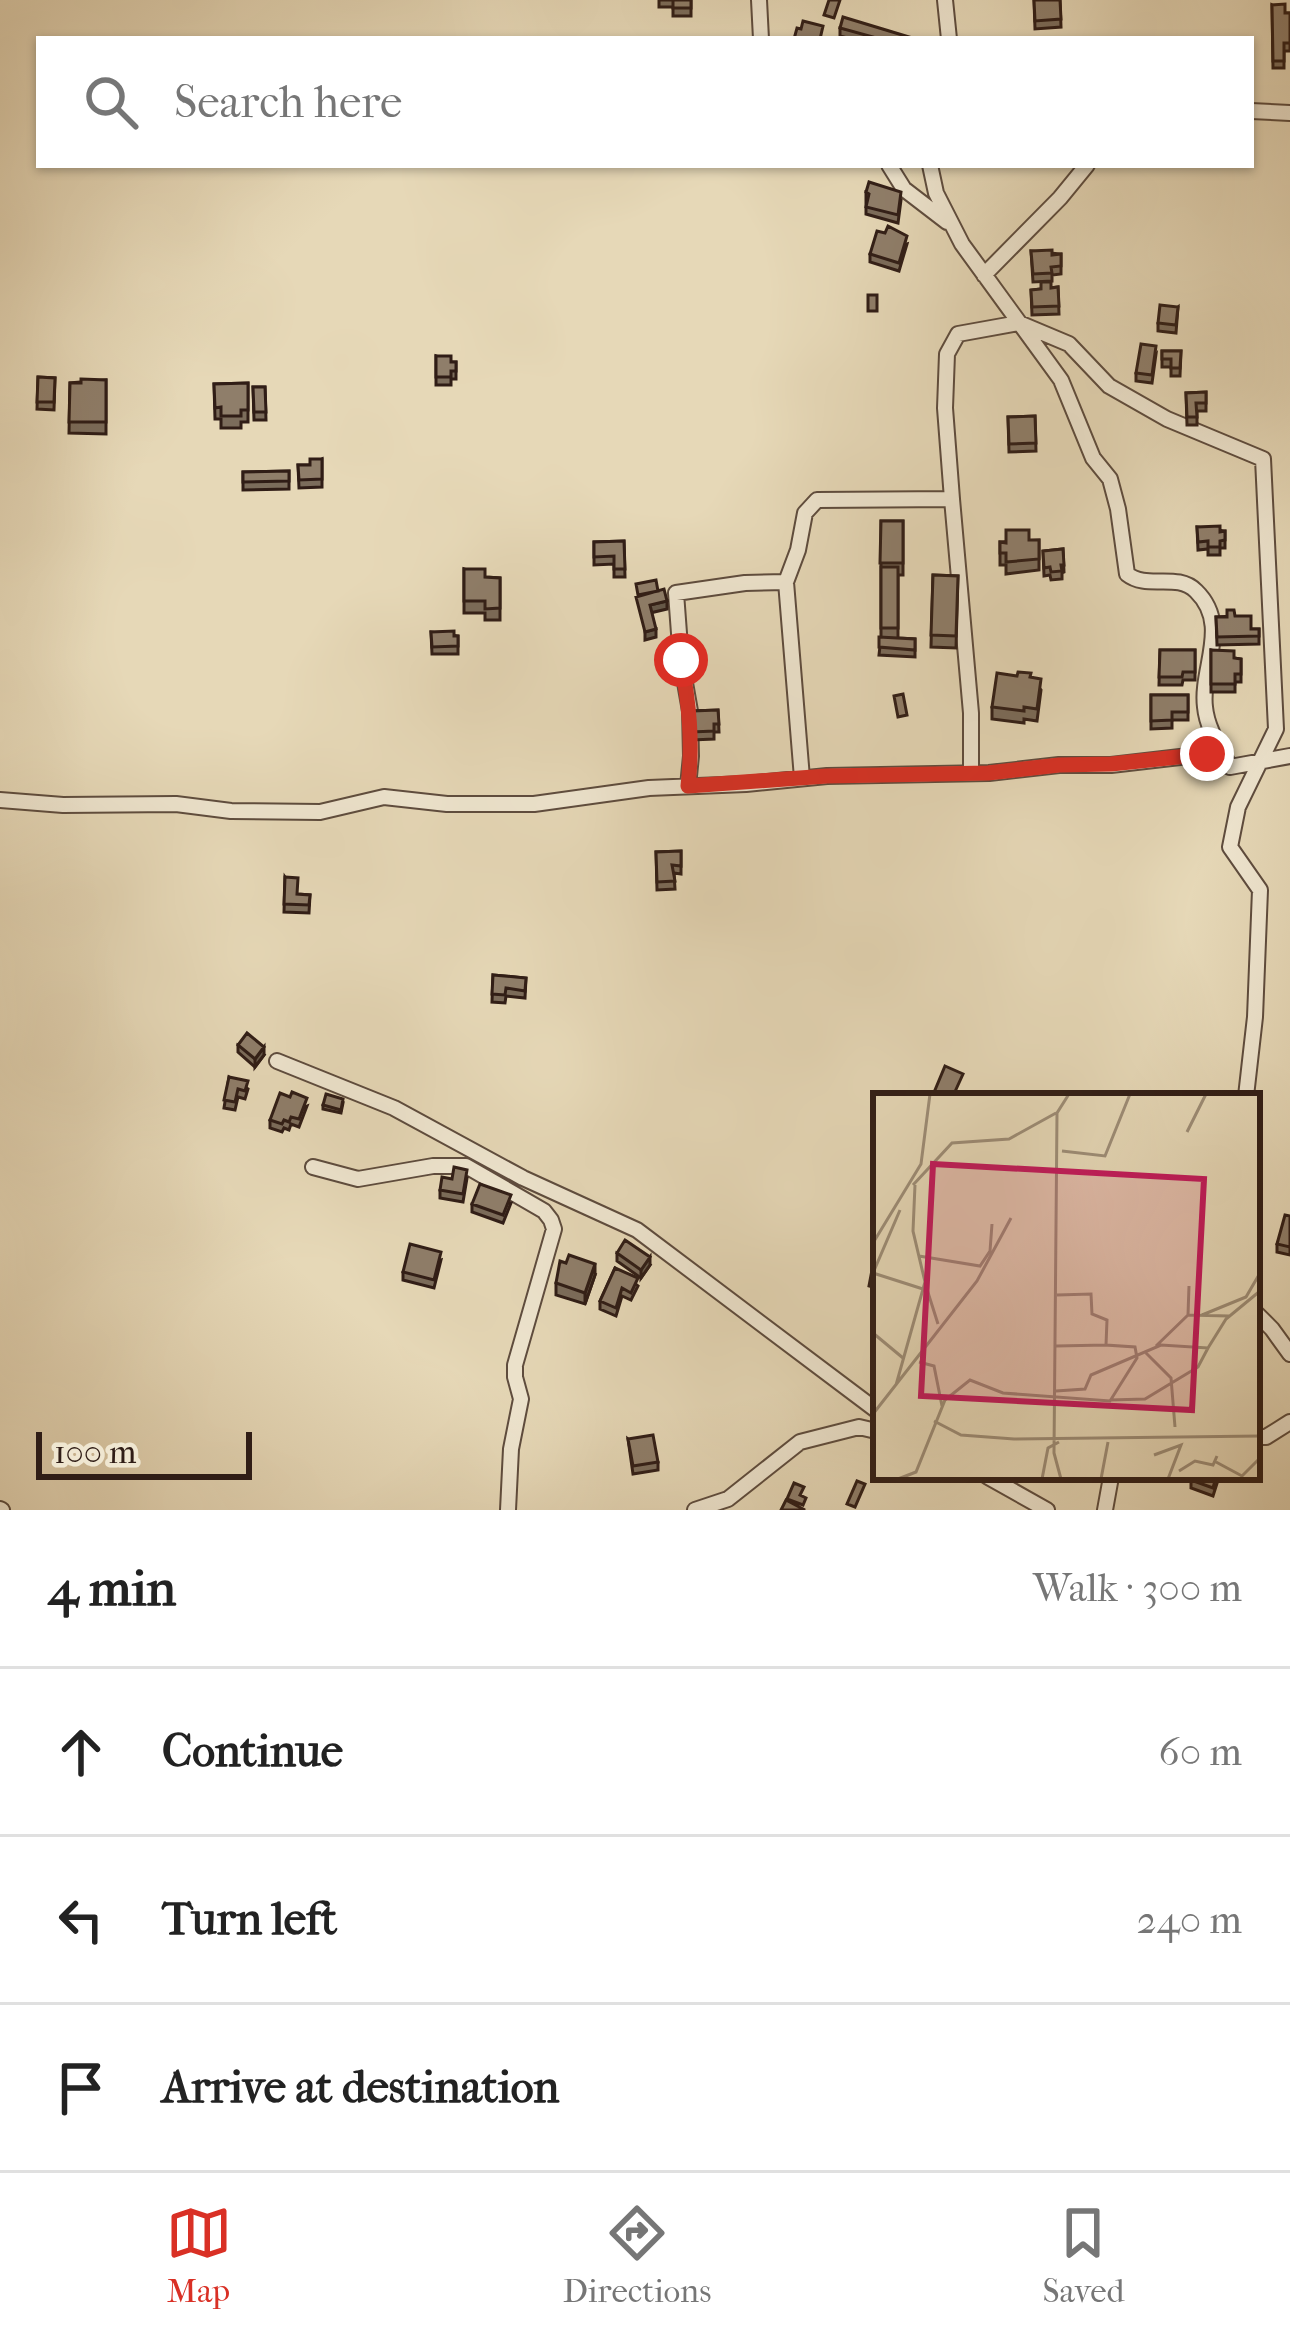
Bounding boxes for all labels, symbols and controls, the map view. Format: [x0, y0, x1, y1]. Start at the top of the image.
search box [36, 36, 1254, 168]
icon: search [78, 69, 144, 135]
text: Search here [174, 76, 402, 129]
route start [654, 633, 708, 687]
route end [1180, 727, 1234, 781]
inset map [873, 1093, 1260, 1480]
scale bar [36, 1426, 252, 1479]
text: 100 m [54, 1433, 137, 1472]
text: 4 min [48, 1558, 176, 1618]
text: Walk · 300 m [1033, 1565, 1242, 1611]
icon: ahead [48, 1719, 114, 1785]
text: Continue [162, 1725, 343, 1778]
text: 60 m [1159, 1729, 1242, 1775]
icon: left [48, 1887, 114, 1953]
text: Turn left [162, 1893, 337, 1946]
text: 240 m [1137, 1897, 1242, 1943]
icon: arrive [48, 2055, 114, 2121]
text: Arrive at destination [162, 2061, 559, 2114]
tab: Map [166, 2200, 232, 2311]
tab: Directions [563, 2200, 711, 2311]
tab: Saved [1043, 2200, 1124, 2311]

